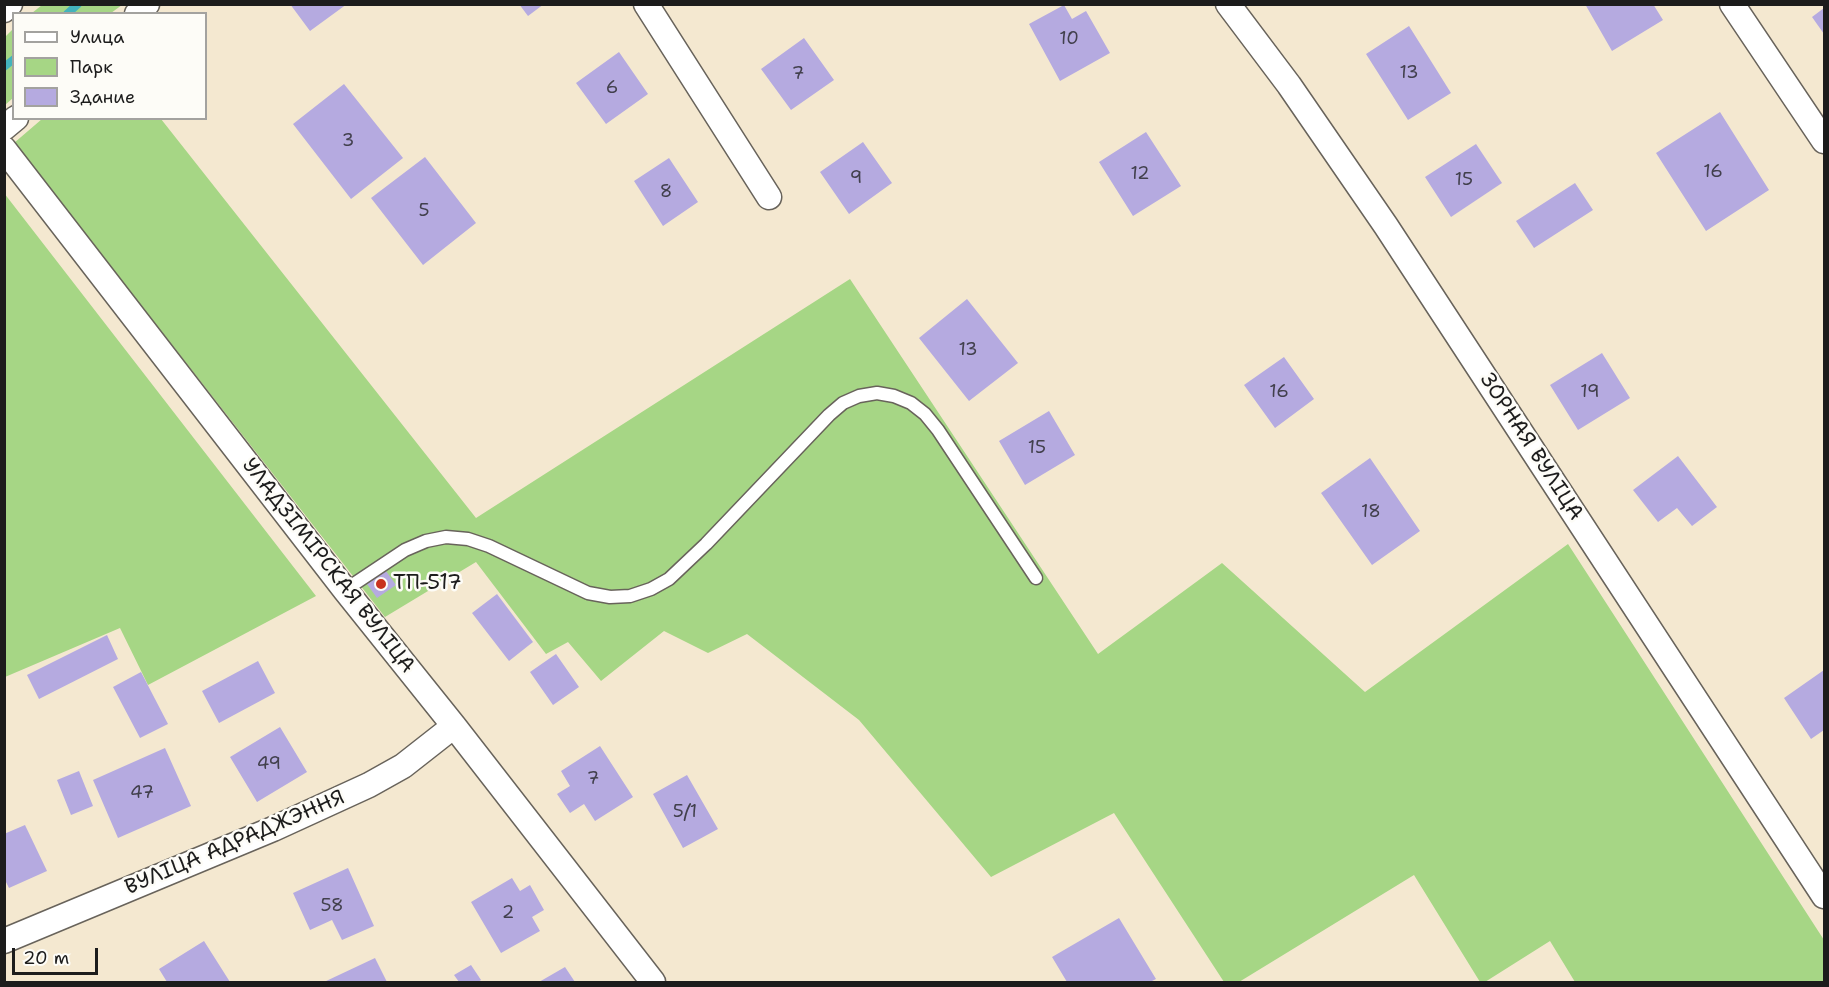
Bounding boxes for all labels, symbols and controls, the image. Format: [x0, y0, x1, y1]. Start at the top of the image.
legend [12, 12, 207, 120]
text: Улица [70, 25, 124, 49]
house number: 10 [1059, 28, 1079, 50]
text: Парк [70, 55, 113, 79]
house number: 13 [1399, 62, 1419, 84]
house number: 7 [792, 63, 804, 85]
house number: 6 [606, 77, 618, 99]
text: Здание [70, 85, 135, 109]
house number: 3 [342, 130, 354, 152]
house number: 16 [1703, 161, 1723, 183]
house number: 12 [1130, 163, 1150, 185]
house number: 9 [850, 167, 862, 189]
house number: 15 [1455, 169, 1473, 191]
house number: 8 [660, 181, 672, 203]
house number: 5 [418, 200, 430, 222]
house number: 13 [958, 339, 978, 361]
street label: ЗОРНАЯ ВУЛІЦА [1474, 369, 1588, 525]
house number: 16 [1269, 381, 1289, 403]
house number: 19 [1580, 381, 1600, 403]
house number: 15 [1028, 437, 1046, 459]
street label: УЛАДЗІМІРСКАЯ ВУЛІЦА [236, 454, 420, 678]
house number: 18 [1361, 501, 1381, 523]
place label: ТП-517 [393, 571, 462, 597]
marker: ТП-517 [374, 577, 388, 591]
house number: 49 [257, 753, 281, 775]
house number: 7 [587, 768, 599, 790]
house number: 47 [130, 782, 154, 804]
street label: ВУЛІЦА АДРАДЖЭННЯ [121, 785, 349, 901]
house number: 5/1 [673, 801, 697, 823]
house number: 58 [320, 895, 344, 917]
house number: 2 [502, 902, 514, 924]
scale bar [15, 936, 100, 974]
text: 20 m [23, 946, 69, 970]

